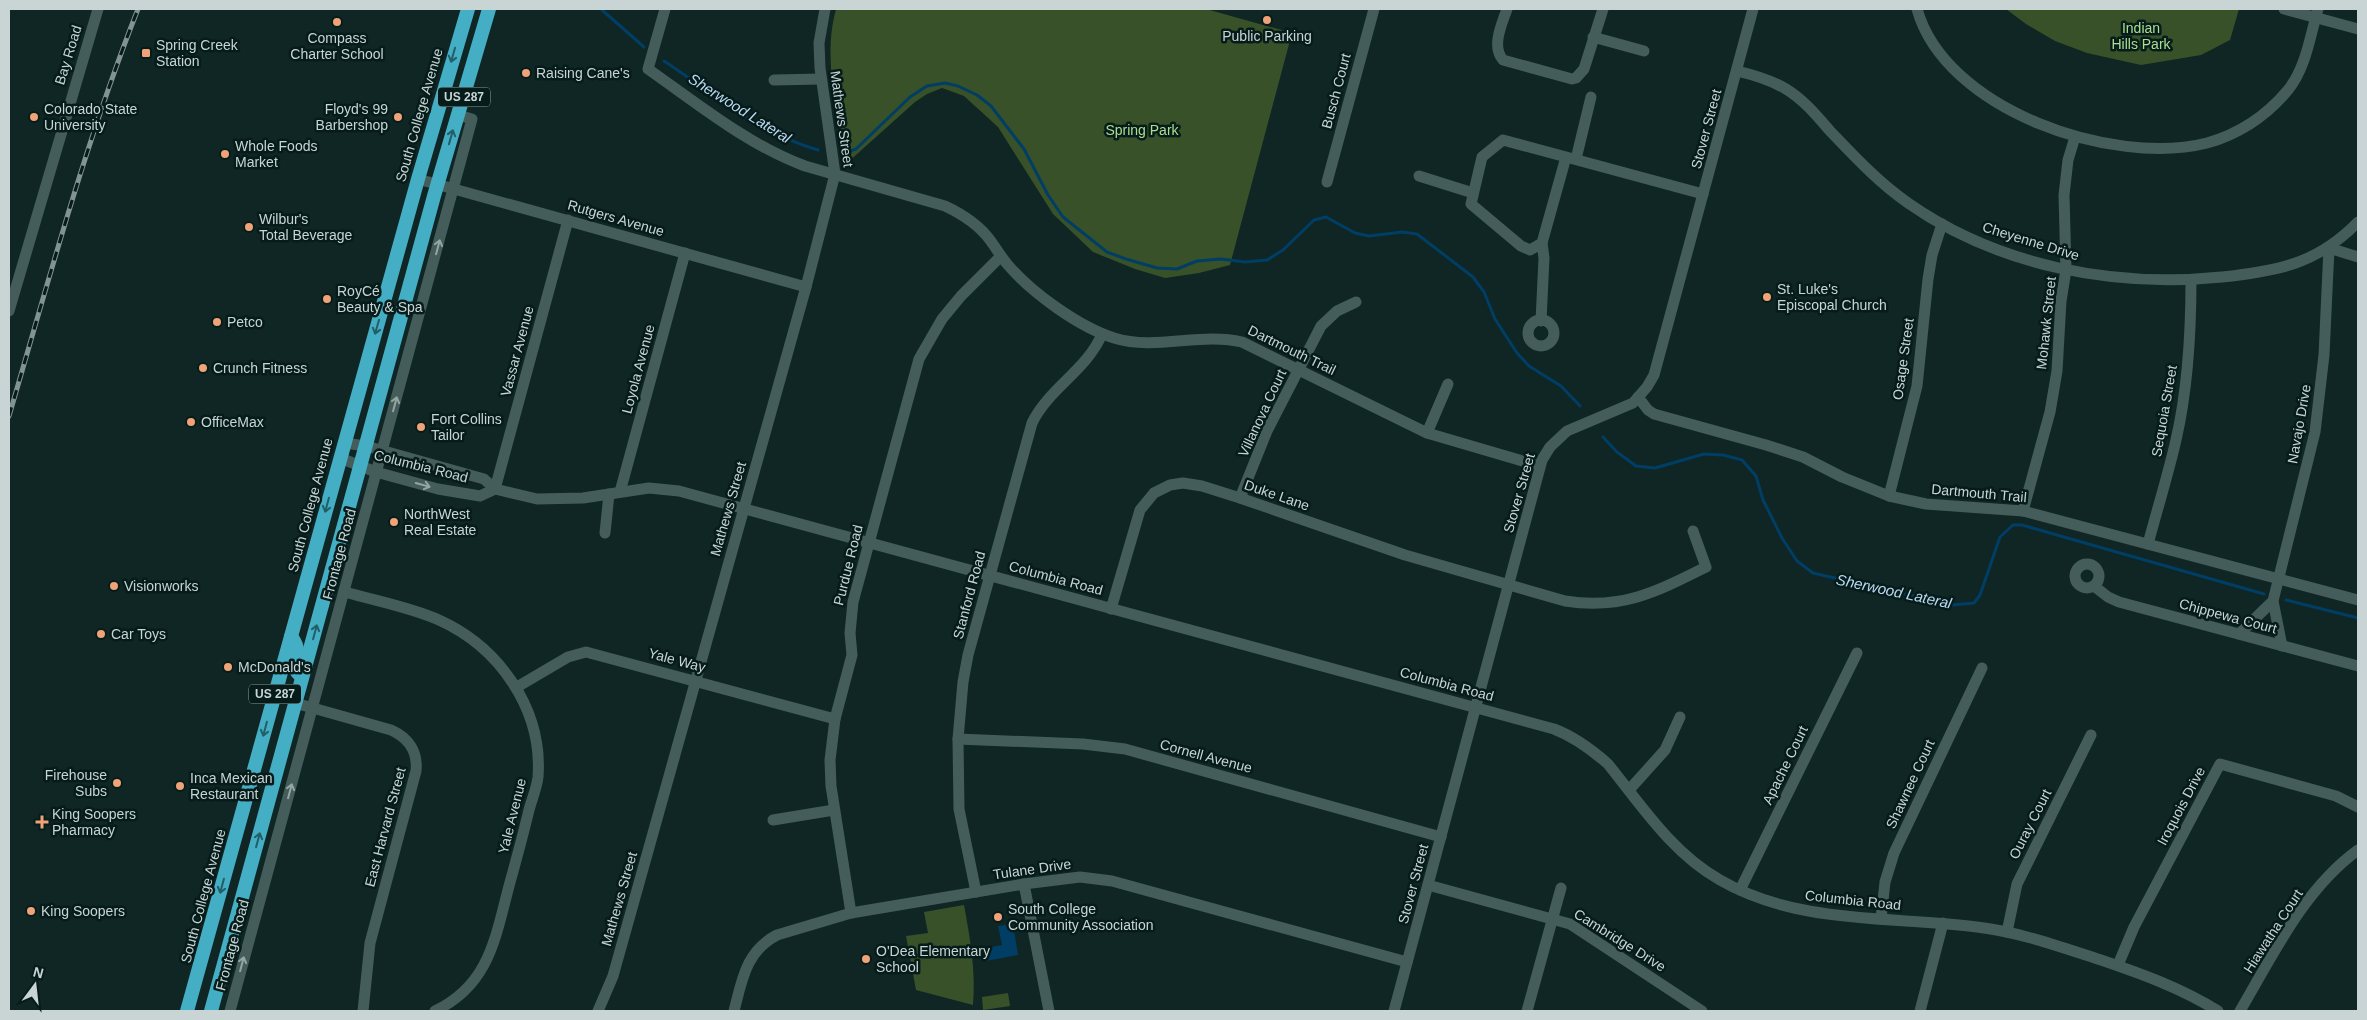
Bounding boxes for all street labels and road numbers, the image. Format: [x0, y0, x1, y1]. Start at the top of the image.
street label: Bay Road [51, 23, 85, 87]
street label: South College Avenue [392, 46, 446, 184]
street label: Busch Court [1318, 52, 1354, 130]
street label: Mathews Street [827, 70, 857, 168]
street label: Stover Street [1688, 87, 1724, 171]
road number: US 287 [438, 88, 490, 106]
street label: Rutgers Avenue [566, 197, 666, 239]
street label: Cheyenne Drive [1981, 219, 2082, 263]
street label: Mohawk Street [2033, 276, 2059, 370]
street label: Vassar Avenue [497, 304, 537, 398]
street label: Osage Street [1889, 317, 1917, 401]
street label: Loyola Avenue [618, 322, 658, 415]
street label: Dartmouth Trail [1245, 322, 1339, 378]
street label: Sequoia Street [2148, 364, 2180, 458]
street label: Villanova Court [1235, 367, 1289, 459]
street label: Navajo Drive [2284, 383, 2314, 465]
street label: South College Avenue [284, 436, 336, 574]
street label: Columbia Road [372, 447, 470, 485]
street label: Stover Street [1500, 451, 1538, 534]
street label: Mathews Street [707, 460, 749, 558]
street label: Duke Lane [1242, 476, 1312, 514]
street label: Dartmouth Trail [1931, 481, 2027, 505]
street label: Frontage Road [319, 507, 359, 601]
street label: Purdue Road [830, 523, 866, 607]
street label: Stanford Road [950, 549, 988, 641]
street label: Columbia Road [1007, 558, 1105, 598]
street label: Chippewa Court [2177, 595, 2279, 637]
street label: Yale Way [647, 645, 707, 675]
street label: Columbia Road [1398, 664, 1496, 704]
road number: US 287 [249, 684, 301, 704]
street label: Apache Court [1759, 723, 1811, 807]
street label: Cornell Avenue [1158, 736, 1254, 776]
street label: Shawnee Court [1882, 737, 1938, 831]
street label: Iroquois Drive [2154, 764, 2208, 848]
street label: East Harvard Street [361, 765, 409, 888]
street label: Yale Avenue [495, 776, 529, 855]
street label: Ouray Court [2006, 786, 2054, 862]
street label: South College Avenue [177, 827, 229, 965]
street label: Stover Street [1395, 842, 1431, 926]
street label: Mathews Street [598, 850, 640, 948]
street label: Tulane Drive [992, 856, 1072, 882]
street label: Hiawatha Court [2240, 886, 2306, 976]
street label: Columbia Road [1804, 887, 1902, 913]
street label: Frontage Road [212, 898, 252, 992]
street label: Cambridge Drive [1571, 905, 1669, 975]

